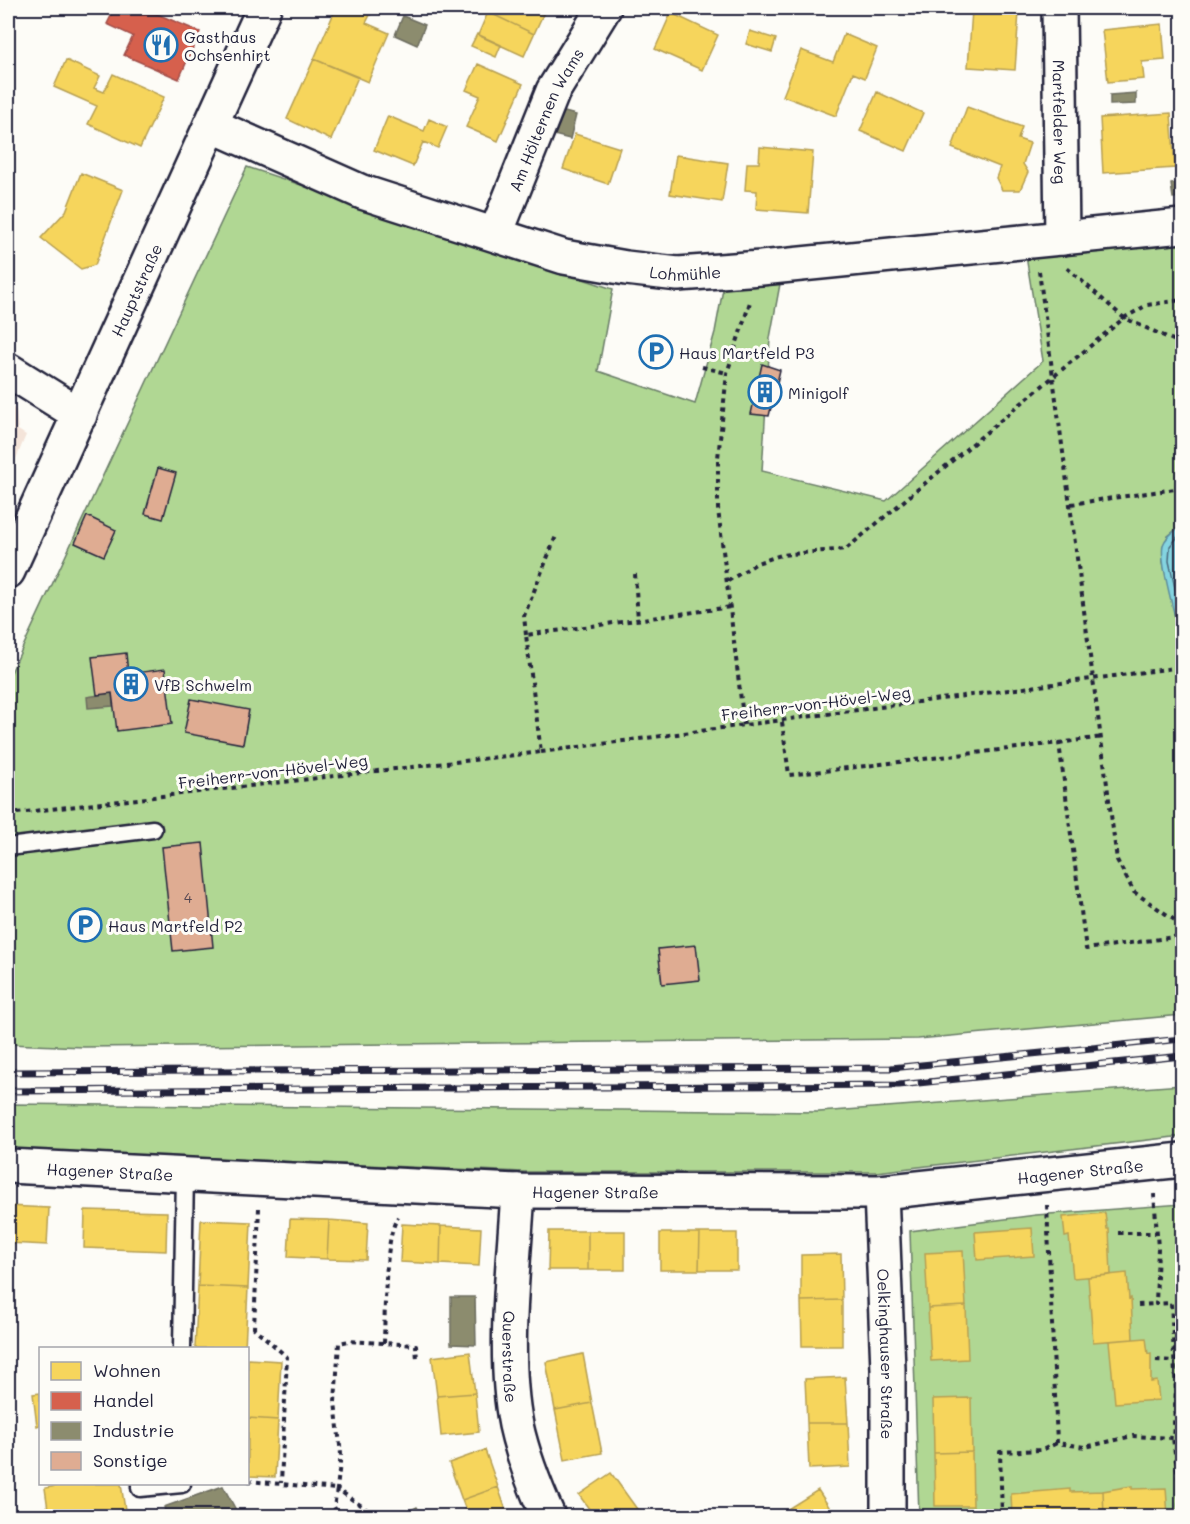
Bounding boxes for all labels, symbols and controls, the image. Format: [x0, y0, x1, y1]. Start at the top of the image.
place label: Gasthaus Ochsenhirt [184, 26, 271, 65]
restaurant icon: Gasthaus Ochsenhirt [143, 27, 179, 63]
street label: Am Hölternen Wams [503, 44, 588, 194]
street label: Martfelder Weg [1049, 60, 1072, 184]
street label: Hauptstraße [106, 240, 166, 340]
street label: Lohmühle [649, 260, 722, 285]
parking icon: Haus Martfeld P3 [638, 334, 674, 370]
place label: Haus Martfeld P3 [679, 342, 814, 363]
building icon: Minigolf [747, 374, 783, 410]
place label: Minigolf [788, 382, 849, 403]
building icon: VfB Schwelm [113, 666, 149, 702]
place label: VfB Schwelm [154, 674, 252, 695]
street label: Freiherr-von-Hövel-Weg [720, 681, 912, 725]
street label: Freiherr-von-Hövel-Weg [177, 749, 369, 793]
house number: 4 [184, 888, 193, 907]
parking icon: Haus Martfeld P2 [67, 907, 103, 943]
place label: Haus Martfeld P2 [108, 915, 243, 936]
street label: Hagener Straße [1016, 1154, 1144, 1188]
street label: Hagener Straße [46, 1157, 174, 1185]
street label: Hagener Straße [532, 1181, 659, 1202]
street label: Oelkinghauser Straße [874, 1268, 899, 1439]
street label: Querstraße [499, 1310, 523, 1404]
legend [39, 1347, 249, 1485]
text: Wohnen [93, 1358, 161, 1382]
text: Handel [93, 1388, 154, 1412]
text: Industrie [93, 1418, 174, 1442]
text: Sonstige [93, 1448, 168, 1472]

